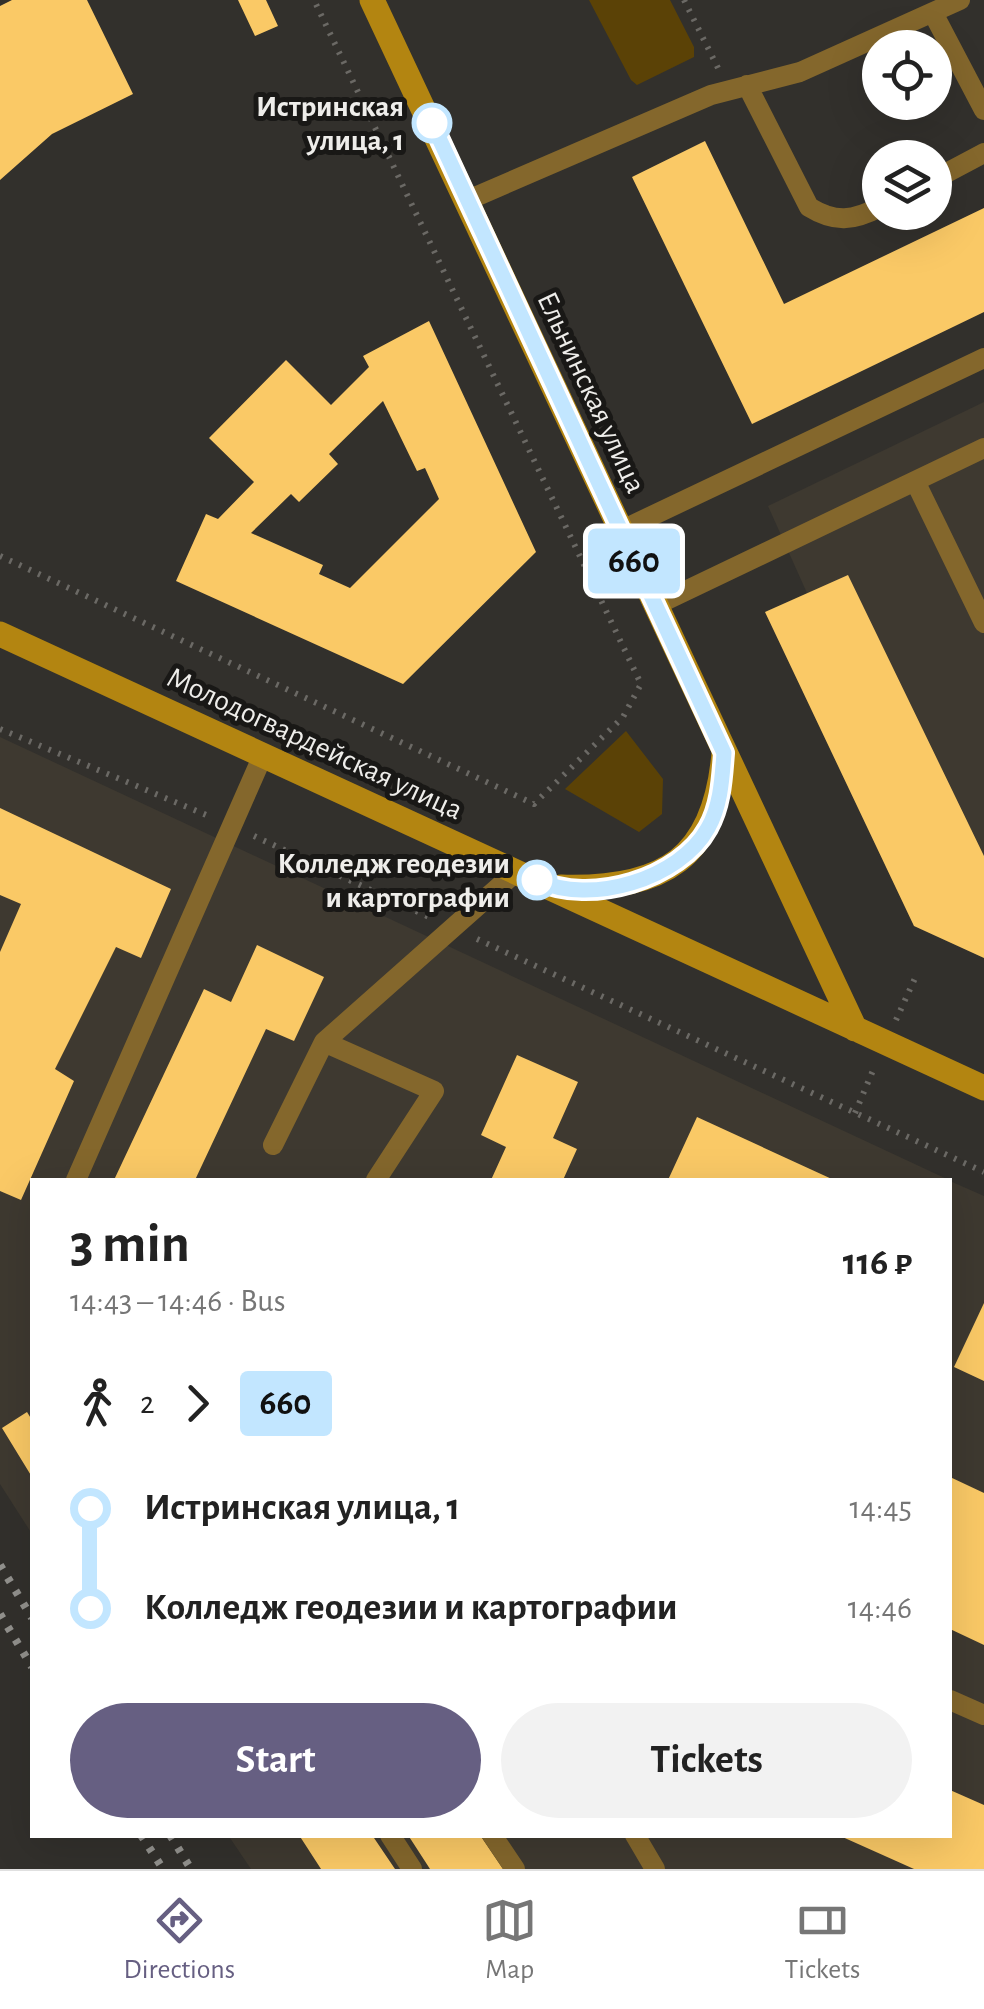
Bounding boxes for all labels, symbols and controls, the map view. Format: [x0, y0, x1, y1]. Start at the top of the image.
map controls [862, 30, 952, 230]
button: locate [862, 30, 952, 120]
place label: Истринская улица, 1 [256, 92, 404, 156]
marker: Истринская улица, 1 [413, 104, 451, 142]
button: layers [862, 140, 952, 230]
street label: Ельнинская улица [531, 287, 651, 498]
line badge: 660 [576, 528, 692, 594]
text: 660 [608, 544, 660, 579]
street label: Молодогвардейская улица [162, 662, 467, 826]
place label: Колледж геодезии и картографии [278, 849, 510, 913]
marker: Колледж геодезии и картографии [518, 861, 556, 899]
text: 3 min [70, 1217, 190, 1272]
text: 116 ₽ [843, 1244, 912, 1282]
text: 14:43 – 14:46 · Bus [70, 1285, 286, 1317]
icon: walk [70, 1376, 125, 1431]
icon: forward [170, 1376, 225, 1431]
text: 660 [260, 1386, 312, 1421]
text: 2 [140, 1387, 155, 1419]
text: Истринская улица, 1 [144, 1489, 460, 1527]
text: 14:45 [850, 1492, 912, 1524]
text: Колледж геодезии и картографии [144, 1589, 678, 1627]
text: 14:46 [848, 1592, 912, 1624]
button: Start [70, 1703, 481, 1818]
button: Tickets [501, 1703, 912, 1818]
tab: Directions [124, 1893, 235, 1987]
tab: Map [482, 1893, 537, 1987]
tab: Tickets [785, 1893, 860, 1987]

